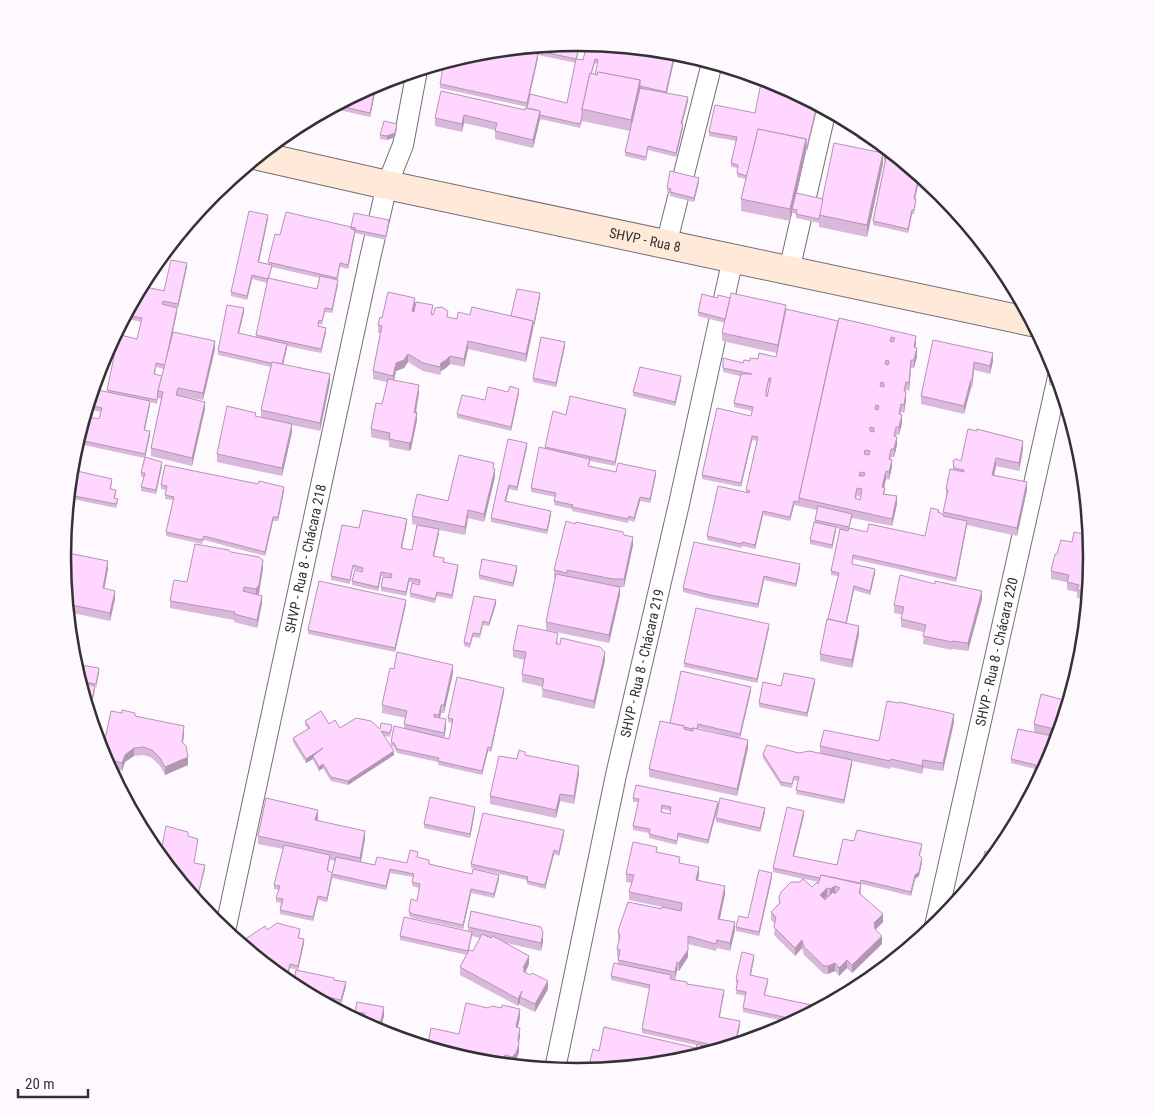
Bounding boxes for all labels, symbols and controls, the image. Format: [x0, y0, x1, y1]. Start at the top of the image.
street label: SHVP - Rua 8 [608, 224, 682, 255]
street label: SHVP - Rua 8 - Chácara 218 [281, 483, 329, 634]
street label: SHVP - Rua 8 - Chácara 220 [972, 576, 1021, 728]
street label: SHVP - Rua 8 - Chácara 219 [617, 587, 667, 739]
scale bar [18, 1066, 88, 1098]
text: 20 m [25, 1075, 55, 1093]

